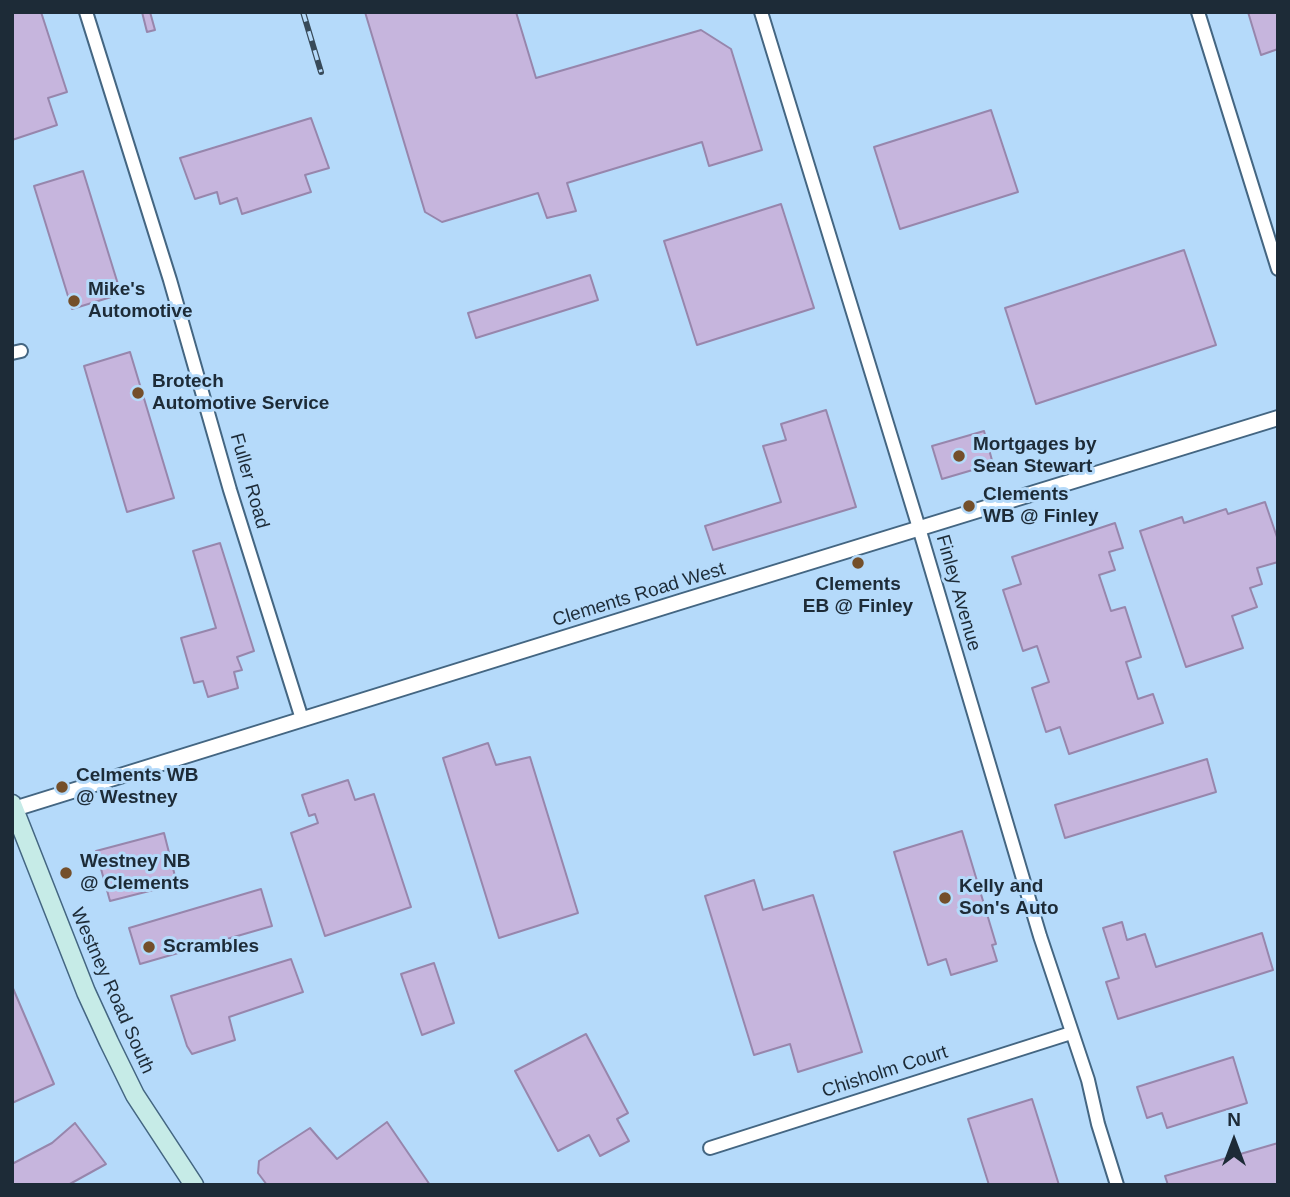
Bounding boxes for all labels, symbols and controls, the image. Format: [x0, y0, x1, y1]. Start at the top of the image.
place label: Mike's Automotive [88, 279, 192, 323]
marker: Mike's Automotive [66, 293, 82, 309]
place label: Brotech Automotive Service [152, 371, 329, 415]
marker: Brotech Automotive Service [130, 385, 146, 401]
street label: Fuller Road [225, 431, 273, 531]
place label: Mortgages by Sean Stewart [973, 434, 1097, 478]
marker: Mortgages by Sean Stewart [951, 448, 967, 464]
place label: Clements WB @ Finley [983, 484, 1099, 528]
marker: Clements WB @ Finley [961, 498, 977, 514]
street label: Finley Avenue [930, 532, 986, 654]
marker: Clements EB @ Finley [850, 555, 866, 571]
street label: Clements Road West [550, 558, 728, 632]
place label: Clements EB @ Finley [803, 574, 913, 618]
place label: Celments WB @ Westney [76, 765, 198, 809]
marker: Celments WB @ Westney [54, 779, 70, 795]
place label: Westney NB @ Clements [80, 851, 191, 895]
marker: Westney NB @ Clements [58, 865, 74, 881]
place label: Kelly and Son's Auto [959, 876, 1059, 920]
marker: Kelly and Son's Auto [937, 890, 953, 906]
street label: Westney Road South [65, 905, 159, 1077]
place label: Scrambles [163, 936, 259, 958]
marker: Scrambles [141, 939, 157, 955]
street label: Chisholm Court [819, 1041, 951, 1103]
north arrow [1199, 1106, 1269, 1176]
text: N [1227, 1109, 1241, 1130]

